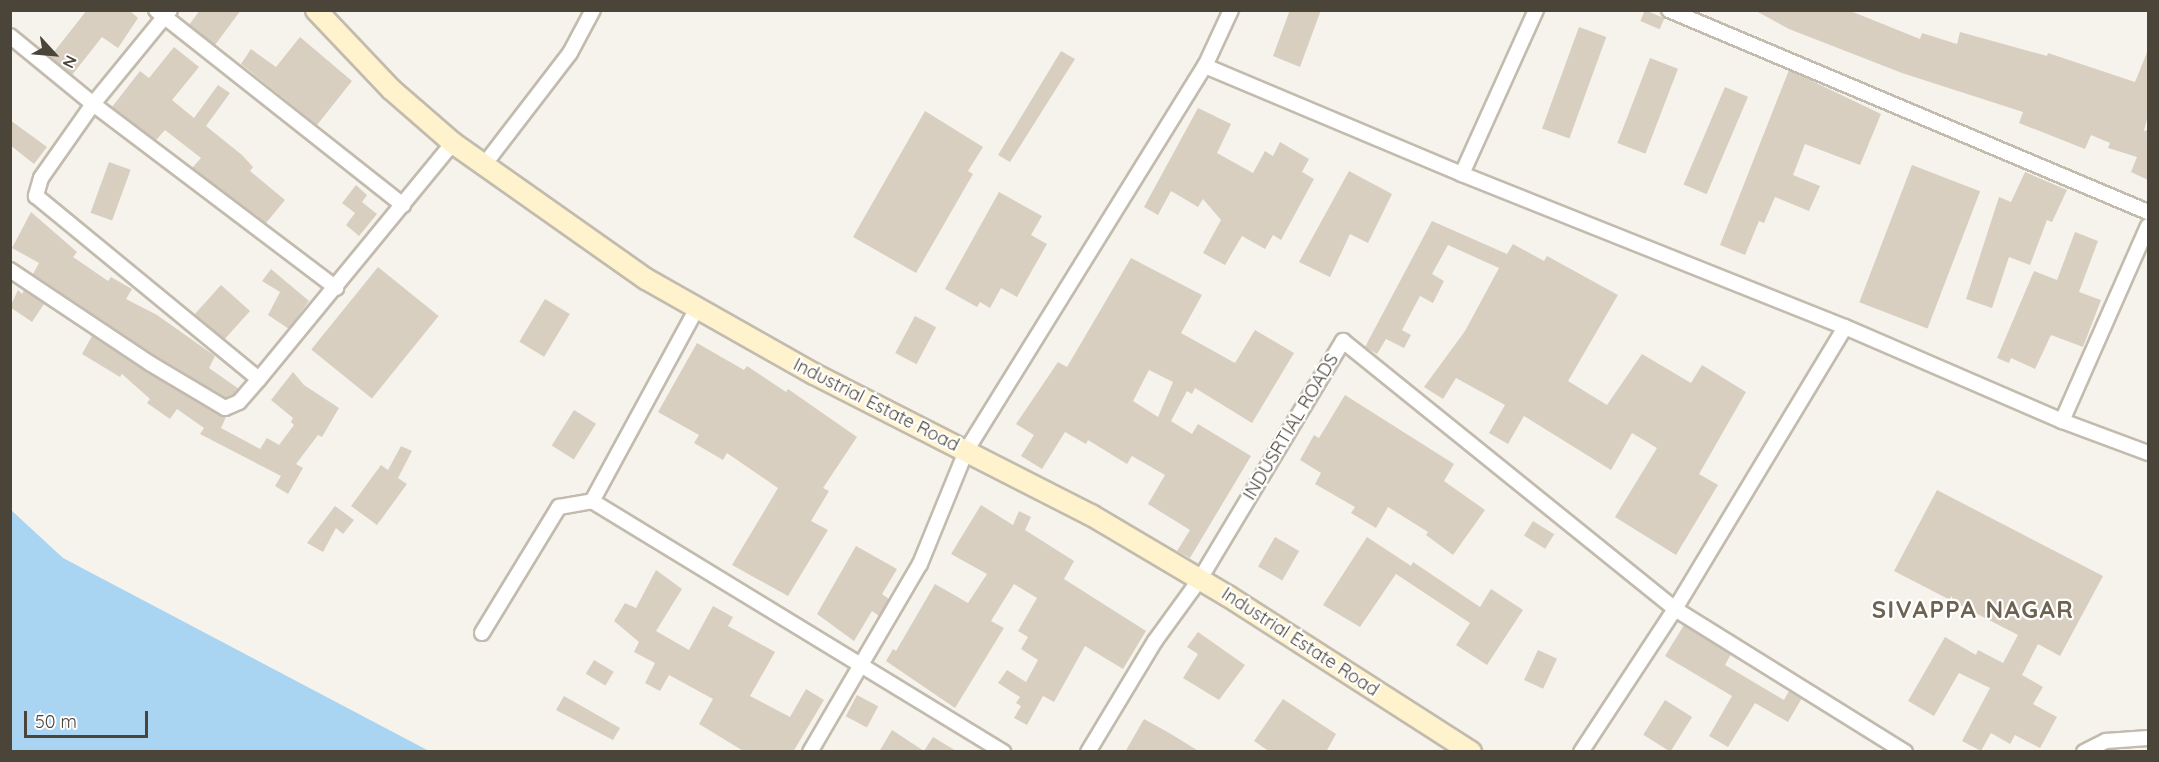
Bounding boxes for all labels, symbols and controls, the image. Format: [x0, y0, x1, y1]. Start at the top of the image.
north arrow [24, 24, 84, 84]
text: N [59, 52, 82, 72]
street label: INDUSRTIAL ROADS [1239, 350, 1343, 504]
street label: Industrial Estate Road [790, 354, 962, 456]
street label: Industrial Estate Road [1217, 583, 1383, 701]
district label: SIVAPPA NAGAR [1872, 596, 2074, 624]
scale bar [27, 699, 152, 737]
text: 50 m [35, 710, 77, 733]

